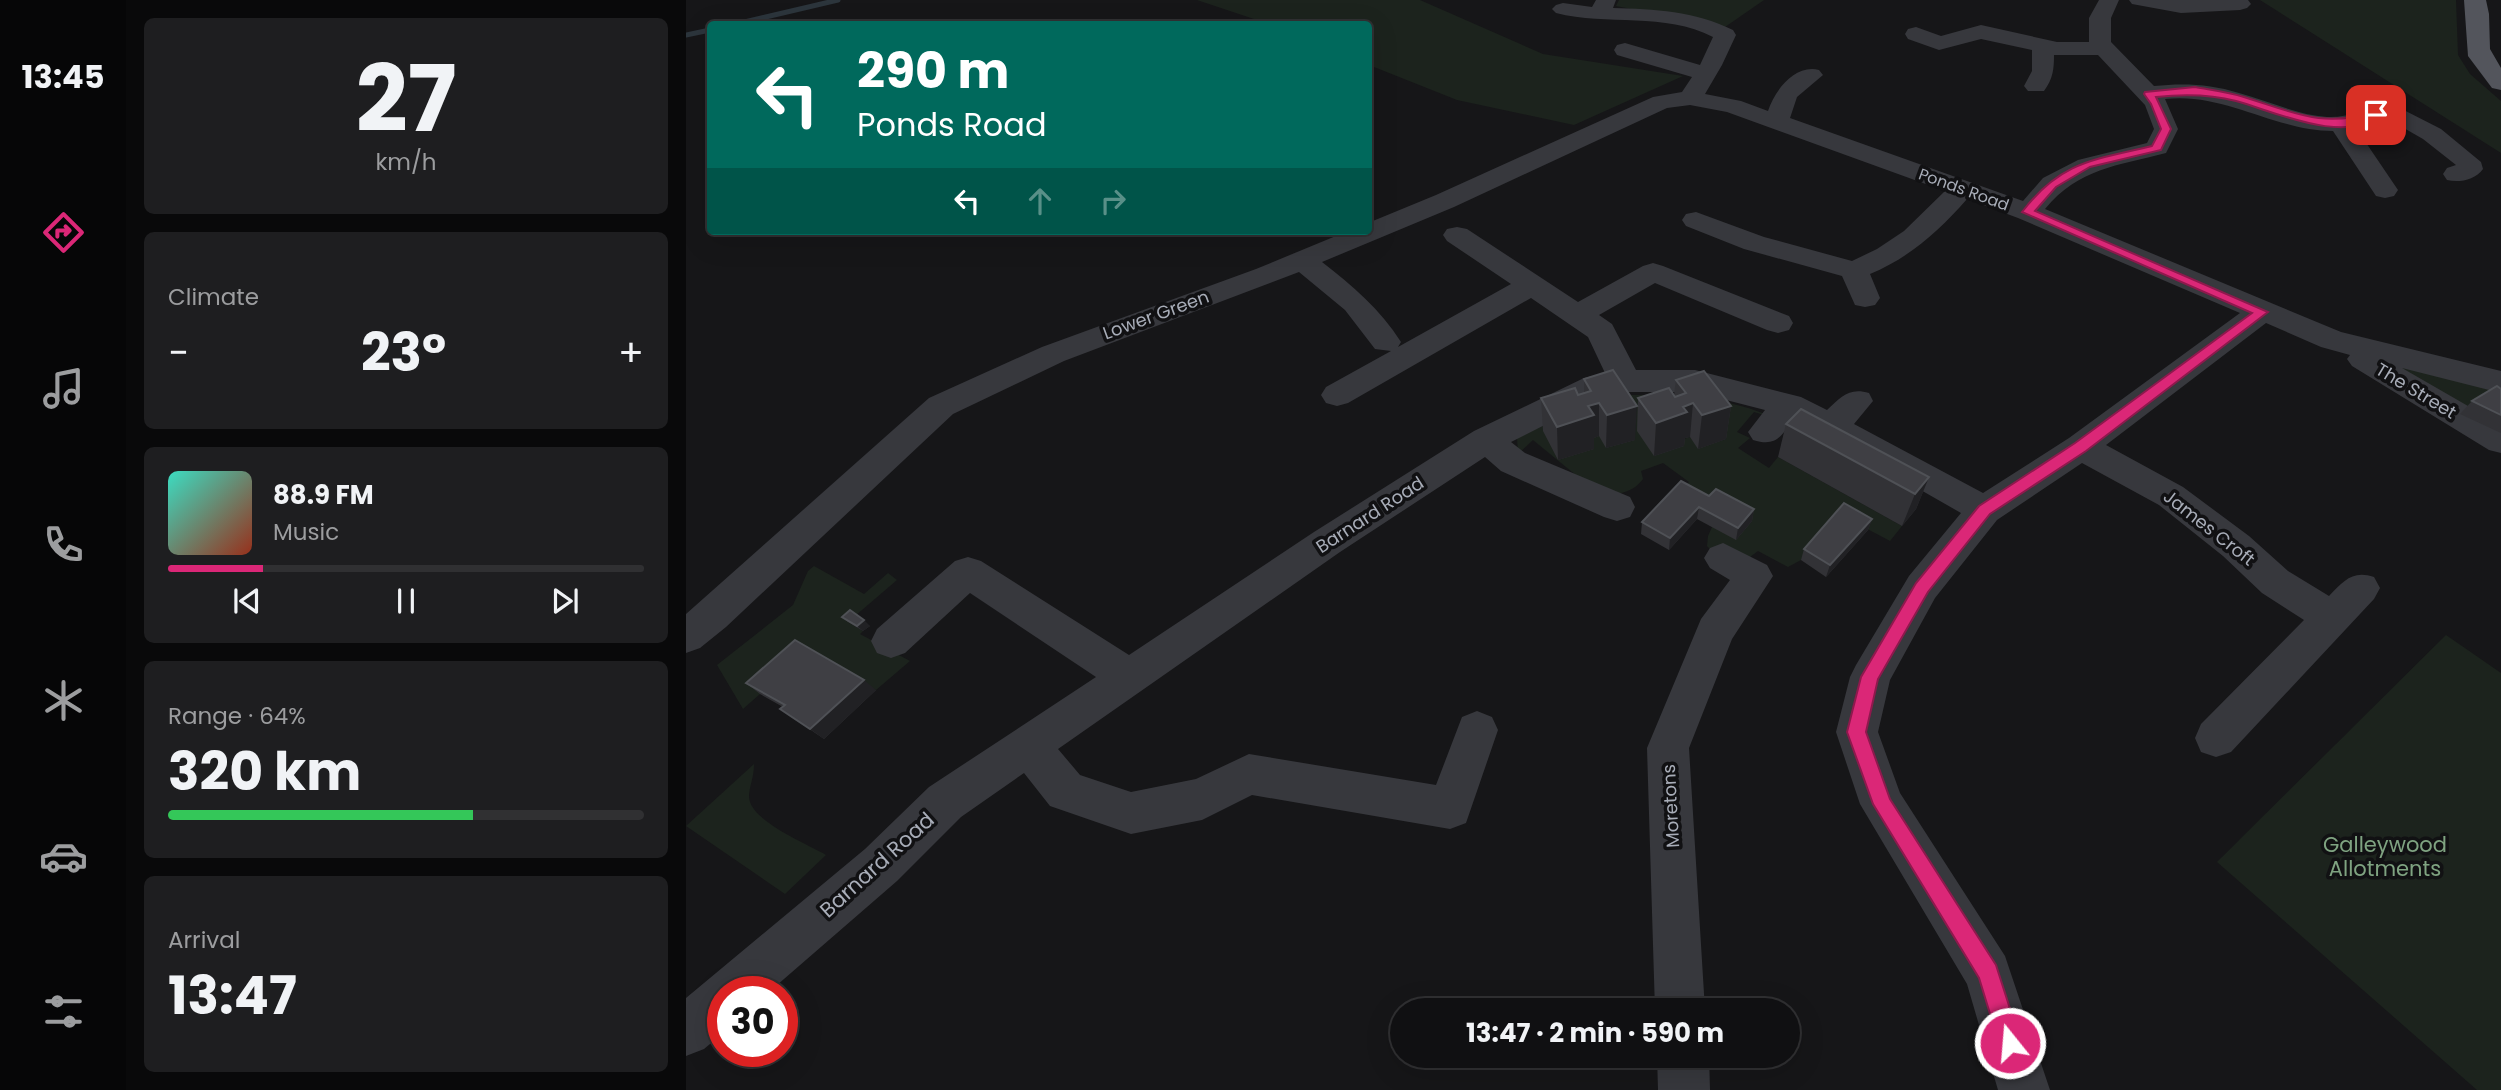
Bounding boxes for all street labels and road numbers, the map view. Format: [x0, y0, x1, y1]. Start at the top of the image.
street label: Ponds Road [1915, 162, 2012, 216]
street label: Lower Green [1099, 284, 1212, 345]
street label: The Street [2371, 357, 2461, 424]
street label: Barnard Road [1311, 470, 1429, 559]
street label: James Croft [2158, 484, 2260, 571]
street label: Moretons [1656, 763, 1685, 849]
street label: Barnard Road [813, 805, 940, 924]

